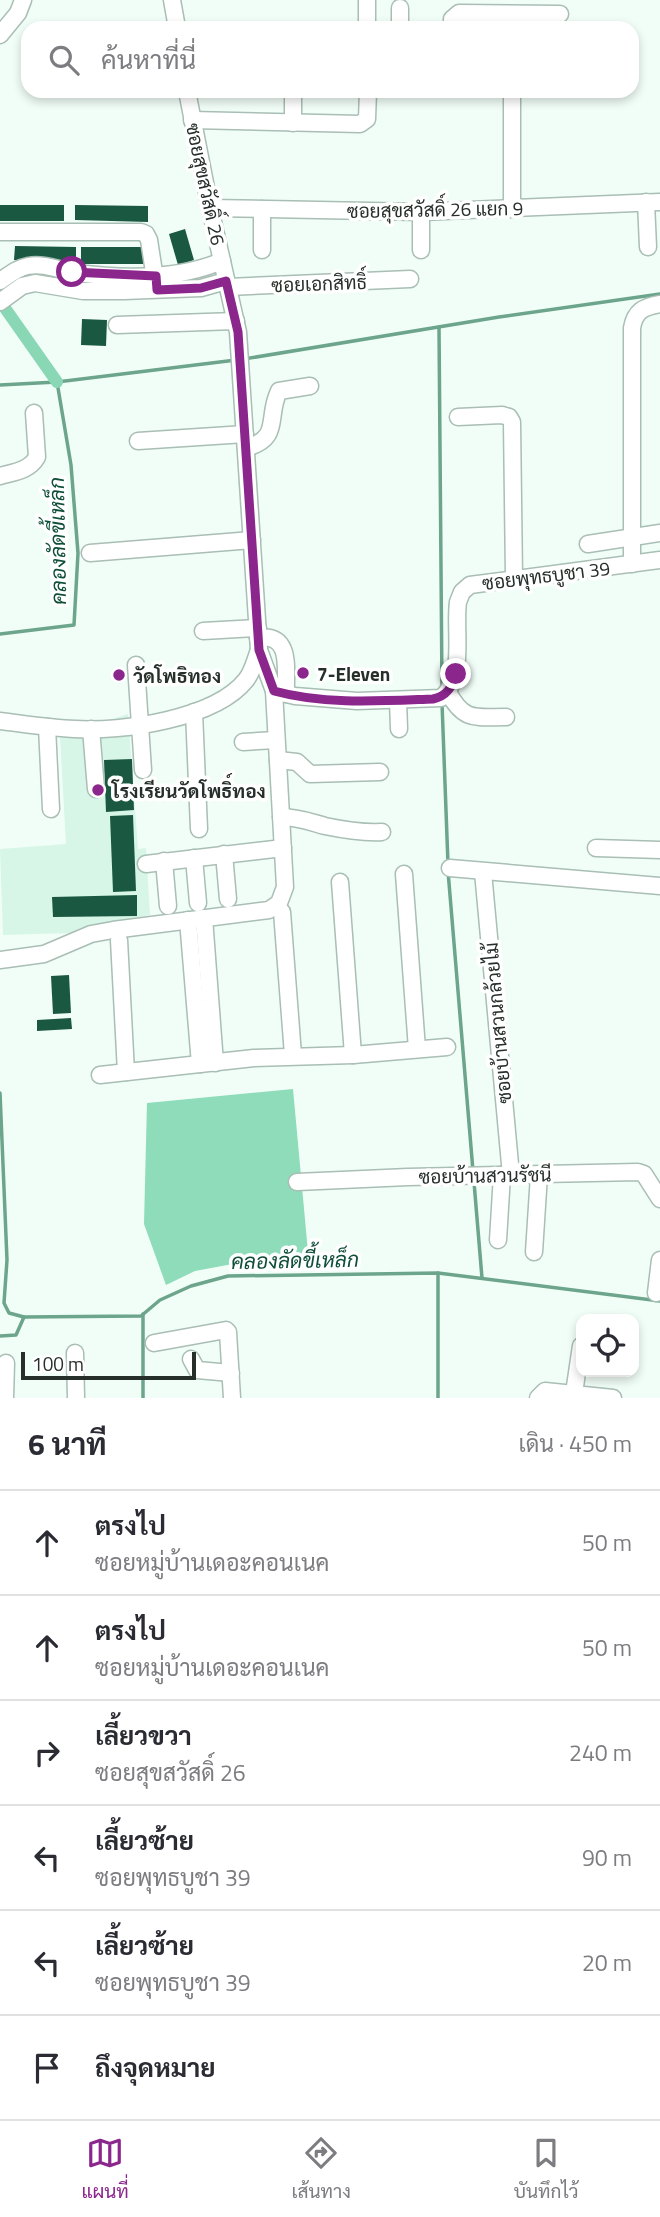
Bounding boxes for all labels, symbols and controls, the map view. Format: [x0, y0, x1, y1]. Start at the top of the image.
search box [21, 21, 639, 98]
text: ค้นหาที่นี่ [101, 40, 196, 79]
icon: search [45, 41, 83, 79]
street label: ซอยสุขสวัสดิ์ 26 [179, 119, 236, 248]
street label: ซอยสุขสวัสดิ์ 26 แยก 9 [347, 190, 523, 225]
route start [56, 256, 87, 287]
street label: ซอยเอกสิทธิ์ [271, 264, 367, 299]
water label: คลองลัดขี้เหล็ก [37, 477, 74, 605]
street label: ซอยพุทธบูชา 39 [480, 553, 612, 597]
route end [440, 658, 471, 689]
place label: 7-Eleven [317, 659, 390, 688]
place label: วัดโพธิทอง [133, 661, 221, 690]
marker: 7-Eleven [295, 665, 311, 681]
marker: วัดโพธิทอง [111, 667, 127, 683]
place label: โรงเรียนวัดโพธิ์ทอง [111, 773, 266, 805]
marker: โรงเรียนวัดโพธิ์ทอง [90, 782, 106, 798]
street label: ซอยบ้านสวนกล้วยไม้ [475, 940, 518, 1105]
street label: ซอยบ้านสวนรัชนี [418, 1159, 552, 1191]
water label: คลองลัดขี้เหล็ก [231, 1240, 359, 1277]
map controls [576, 1314, 639, 1377]
button: locate [576, 1314, 639, 1377]
scale bar [21, 1349, 196, 1381]
text: 100 m [32, 1349, 84, 1378]
text: 6 นาที [28, 1421, 107, 1467]
text: เดิน · 450 m [519, 1426, 632, 1461]
text: ตรงไป [95, 1506, 166, 1545]
icon: ahead [28, 1524, 66, 1562]
text: 50 m [582, 1525, 632, 1560]
text: ซอยหมู่บ้านเดอะคอนเนค [95, 1545, 329, 1580]
text: ตรงไป [95, 1611, 166, 1650]
icon: ahead [28, 1629, 66, 1667]
text: 50 m [582, 1630, 632, 1665]
text: ซอยหมู่บ้านเดอะคอนเนค [95, 1650, 329, 1685]
text: เลี้ยวขวา [95, 1716, 192, 1755]
icon: right [28, 1734, 66, 1772]
text: 240 m [569, 1735, 632, 1770]
text: ซอยสุขสวัสดิ์ 26 [95, 1755, 246, 1790]
text: เลี้ยวซ้าย [95, 1821, 194, 1860]
icon: left [28, 1839, 66, 1877]
text: 90 m [582, 1840, 632, 1875]
text: ซอยพุทธบูชา 39 [95, 1860, 251, 1895]
text: เลี้ยวซ้าย [95, 1926, 194, 1965]
icon: left [28, 1944, 66, 1982]
text: 20 m [582, 1945, 632, 1980]
text: ซอยพุทธบูชา 39 [95, 1965, 251, 2000]
text: ถึงจุดหมาย [95, 2048, 216, 2087]
icon: arrive [28, 2049, 66, 2087]
tab: แผนที่ [81, 2134, 129, 2205]
tab: เส้นทาง [292, 2134, 351, 2205]
tab: บันทึกไว้ [514, 2134, 579, 2205]

